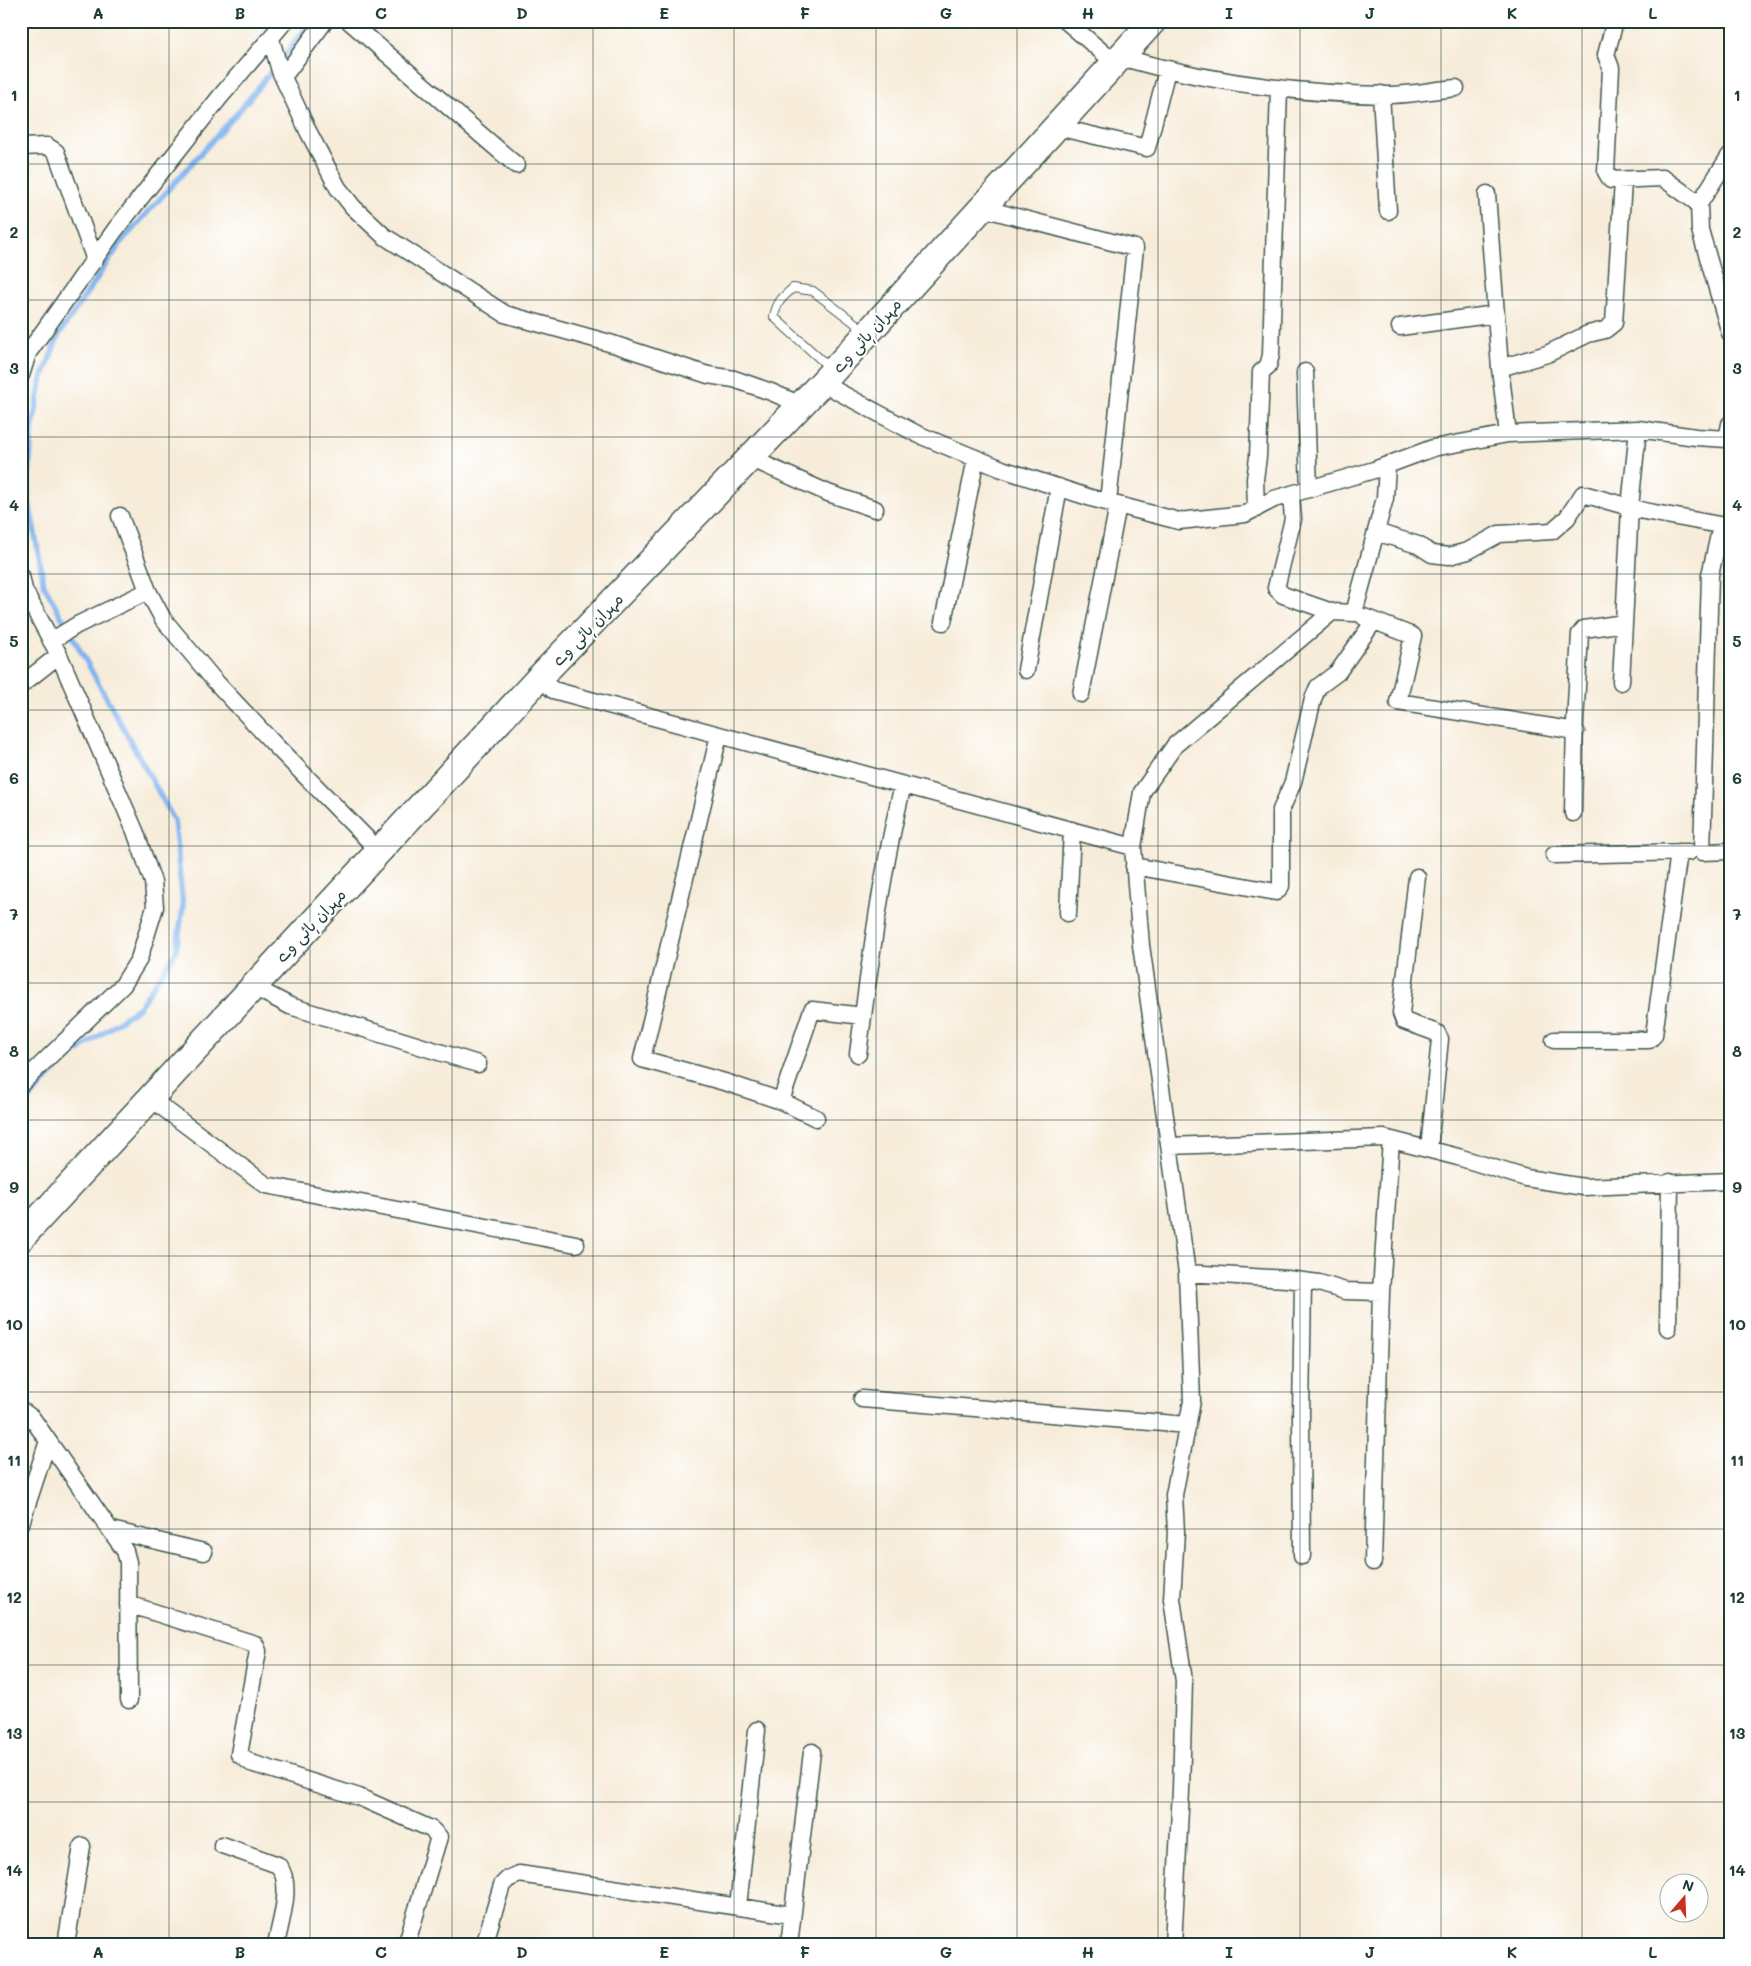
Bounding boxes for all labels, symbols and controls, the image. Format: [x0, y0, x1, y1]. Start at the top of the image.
text: A [92, 2, 104, 23]
text: B [235, 2, 245, 23]
text: C [375, 2, 387, 23]
text: D [516, 2, 528, 23]
text: E [659, 2, 669, 23]
text: F [800, 2, 810, 23]
text: G [940, 2, 952, 23]
text: H [1082, 2, 1094, 23]
text: I [1225, 2, 1233, 23]
text: J [1365, 2, 1375, 23]
text: K [1507, 2, 1517, 23]
text: L [1648, 2, 1658, 23]
text: 1 [10, 84, 18, 105]
text: 1 [1733, 84, 1741, 105]
text: 2 [10, 221, 19, 242]
text: 2 [1733, 221, 1742, 242]
street label: مہران ہائی وے [827, 293, 907, 379]
text: 3 [9, 357, 19, 378]
text: 3 [1732, 357, 1742, 378]
text: 4 [9, 494, 19, 515]
text: 4 [1732, 494, 1742, 515]
street label: مہران ہائی وے [547, 588, 629, 672]
text: 5 [9, 630, 19, 651]
text: 5 [1732, 630, 1742, 651]
text: 6 [9, 767, 19, 788]
text: 6 [1732, 767, 1742, 788]
street label: مہران ہائی وے [270, 884, 352, 968]
text: 7 [10, 903, 19, 924]
text: 7 [1733, 903, 1742, 924]
text: 8 [9, 1040, 19, 1061]
text: 8 [1732, 1040, 1742, 1061]
text: 9 [9, 1176, 19, 1197]
text: 9 [1732, 1176, 1742, 1197]
text: 10 [5, 1313, 23, 1334]
text: 10 [1728, 1313, 1746, 1334]
text: 11 [7, 1449, 21, 1470]
text: 11 [1730, 1449, 1744, 1470]
text: 12 [6, 1586, 22, 1607]
text: 12 [1729, 1586, 1745, 1607]
text: 13 [6, 1722, 23, 1743]
text: 13 [1729, 1722, 1746, 1743]
text: 14 [5, 1859, 23, 1880]
text: 14 [1728, 1859, 1746, 1880]
north arrow [1658, 1874, 1708, 1924]
text: N [1680, 1875, 1697, 1896]
text: A [92, 1941, 104, 1962]
text: B [235, 1941, 245, 1962]
text: C [375, 1941, 387, 1962]
text: D [516, 1941, 528, 1962]
text: E [659, 1941, 669, 1962]
text: F [800, 1941, 810, 1962]
text: G [940, 1941, 952, 1962]
text: H [1082, 1941, 1094, 1962]
text: I [1225, 1941, 1233, 1962]
text: J [1365, 1941, 1375, 1962]
text: K [1507, 1941, 1517, 1962]
text: L [1648, 1941, 1658, 1962]

